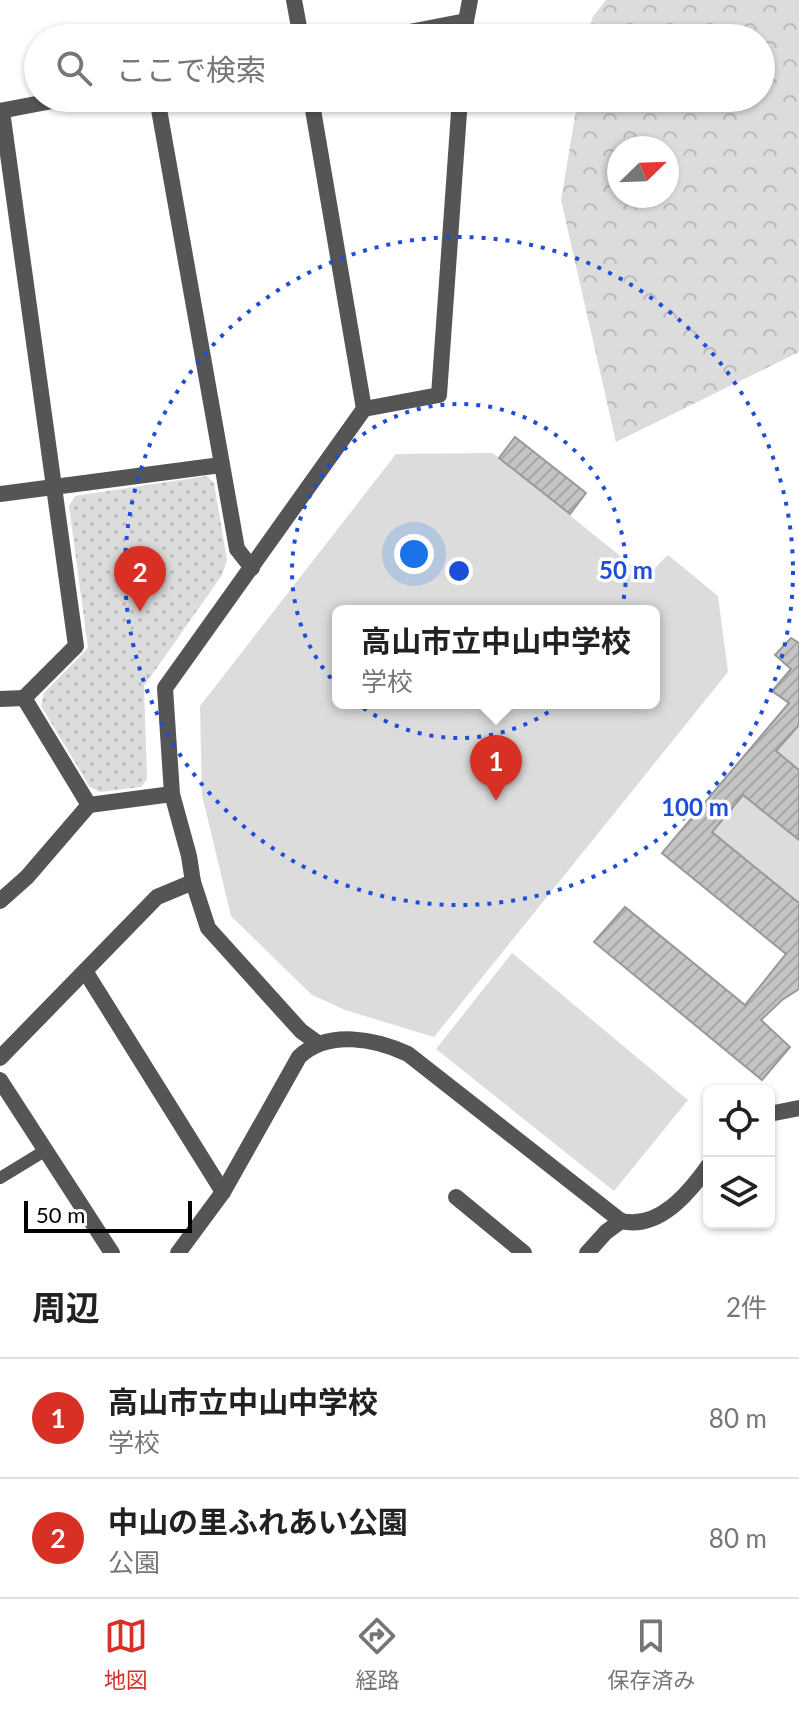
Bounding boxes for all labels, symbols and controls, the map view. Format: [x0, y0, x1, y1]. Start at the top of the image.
search box [24, 24, 775, 112]
icon: search [52, 46, 96, 90]
text: ここで検索 [116, 51, 266, 87]
north arrow [607, 136, 679, 208]
your location [394, 534, 434, 574]
pin: 2 [114, 546, 166, 612]
text: 50 m [599, 555, 653, 584]
centre of rings [445, 557, 473, 585]
popup [332, 605, 660, 709]
text: 高山市立中山中学校 [361, 622, 631, 658]
text: 学校 [361, 665, 413, 697]
pin: 1 [470, 735, 522, 801]
text: 100 m [661, 792, 729, 821]
map controls [703, 1085, 775, 1229]
button: locate [703, 1085, 775, 1157]
button: layers [703, 1157, 775, 1229]
scale bar [24, 1197, 192, 1233]
text: 50 m [36, 1201, 85, 1228]
text: 周辺 [32, 1286, 100, 1327]
text: 2件 [726, 1291, 767, 1323]
text: 高山市立中山中学校 [108, 1383, 378, 1419]
text: 1 [50, 1402, 66, 1434]
text: 80 m [709, 1402, 767, 1434]
text: 学校 [108, 1426, 160, 1458]
text: 中山の里ふれあい公園 [108, 1503, 408, 1539]
text: 2 [50, 1522, 66, 1554]
text: 80 m [709, 1522, 767, 1554]
text: 公園 [108, 1546, 160, 1578]
tab: 地図 [104, 1614, 148, 1694]
tab: 経路 [355, 1614, 399, 1694]
tab: 保存済み [607, 1614, 695, 1694]

